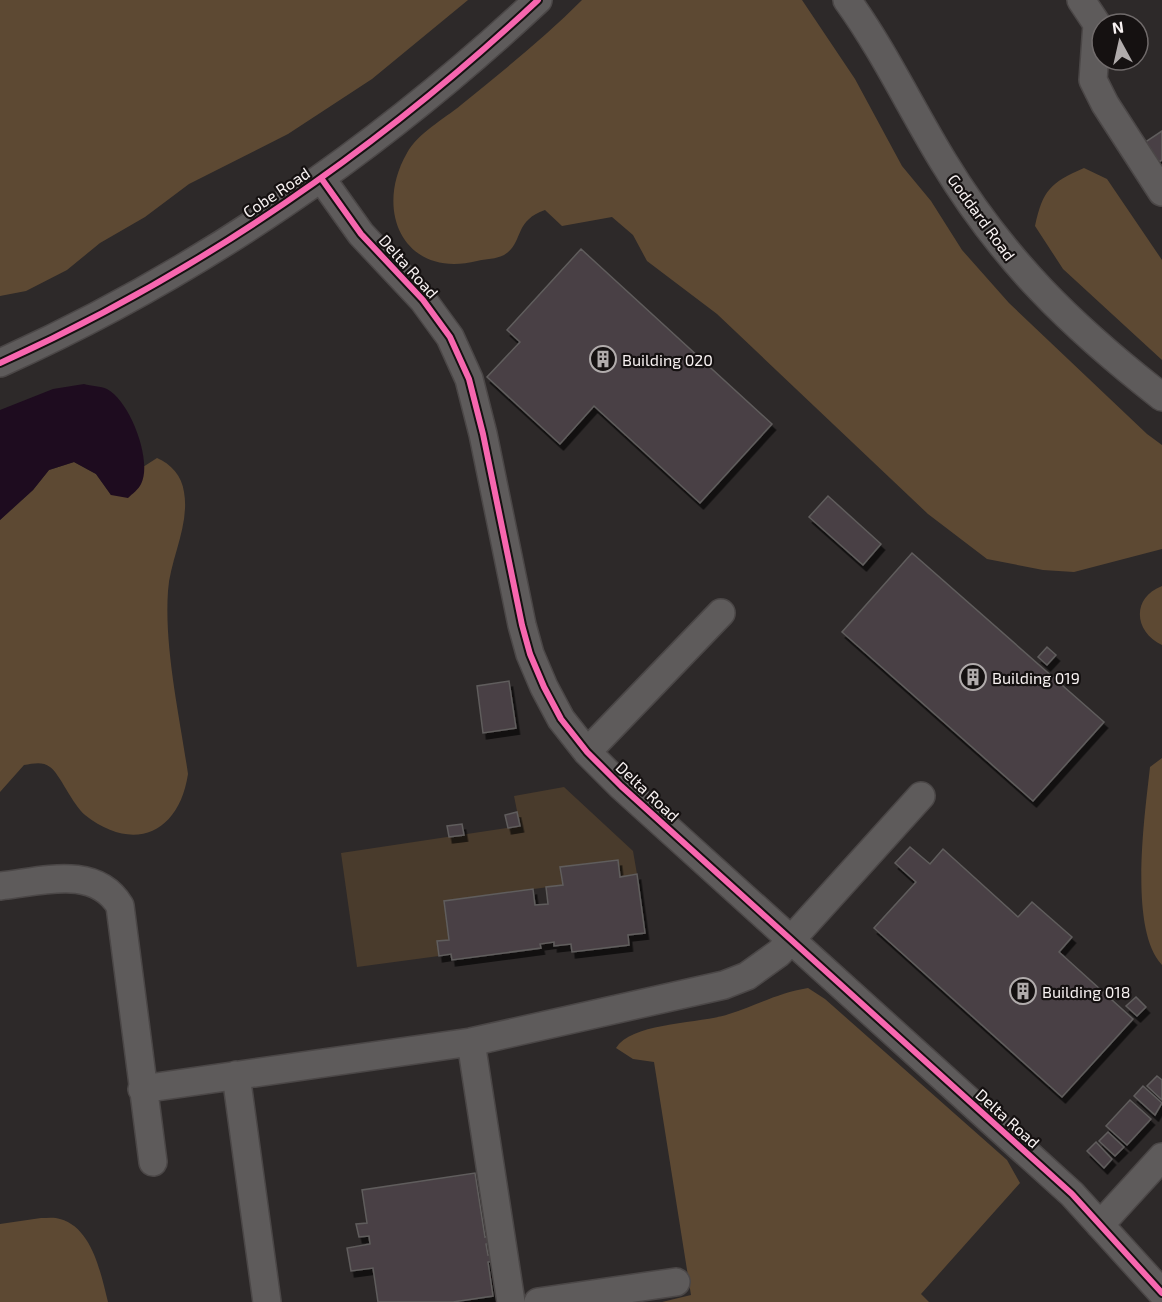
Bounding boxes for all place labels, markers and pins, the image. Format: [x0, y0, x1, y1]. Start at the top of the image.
building icon: Building 020 [588, 344, 618, 374]
place label: Building 020 [622, 350, 713, 369]
building icon: Building 019 [958, 662, 988, 692]
place label: Building 019 [992, 668, 1080, 687]
building icon: Building 018 [1008, 976, 1038, 1006]
place label: Building 018 [1042, 982, 1130, 1001]

